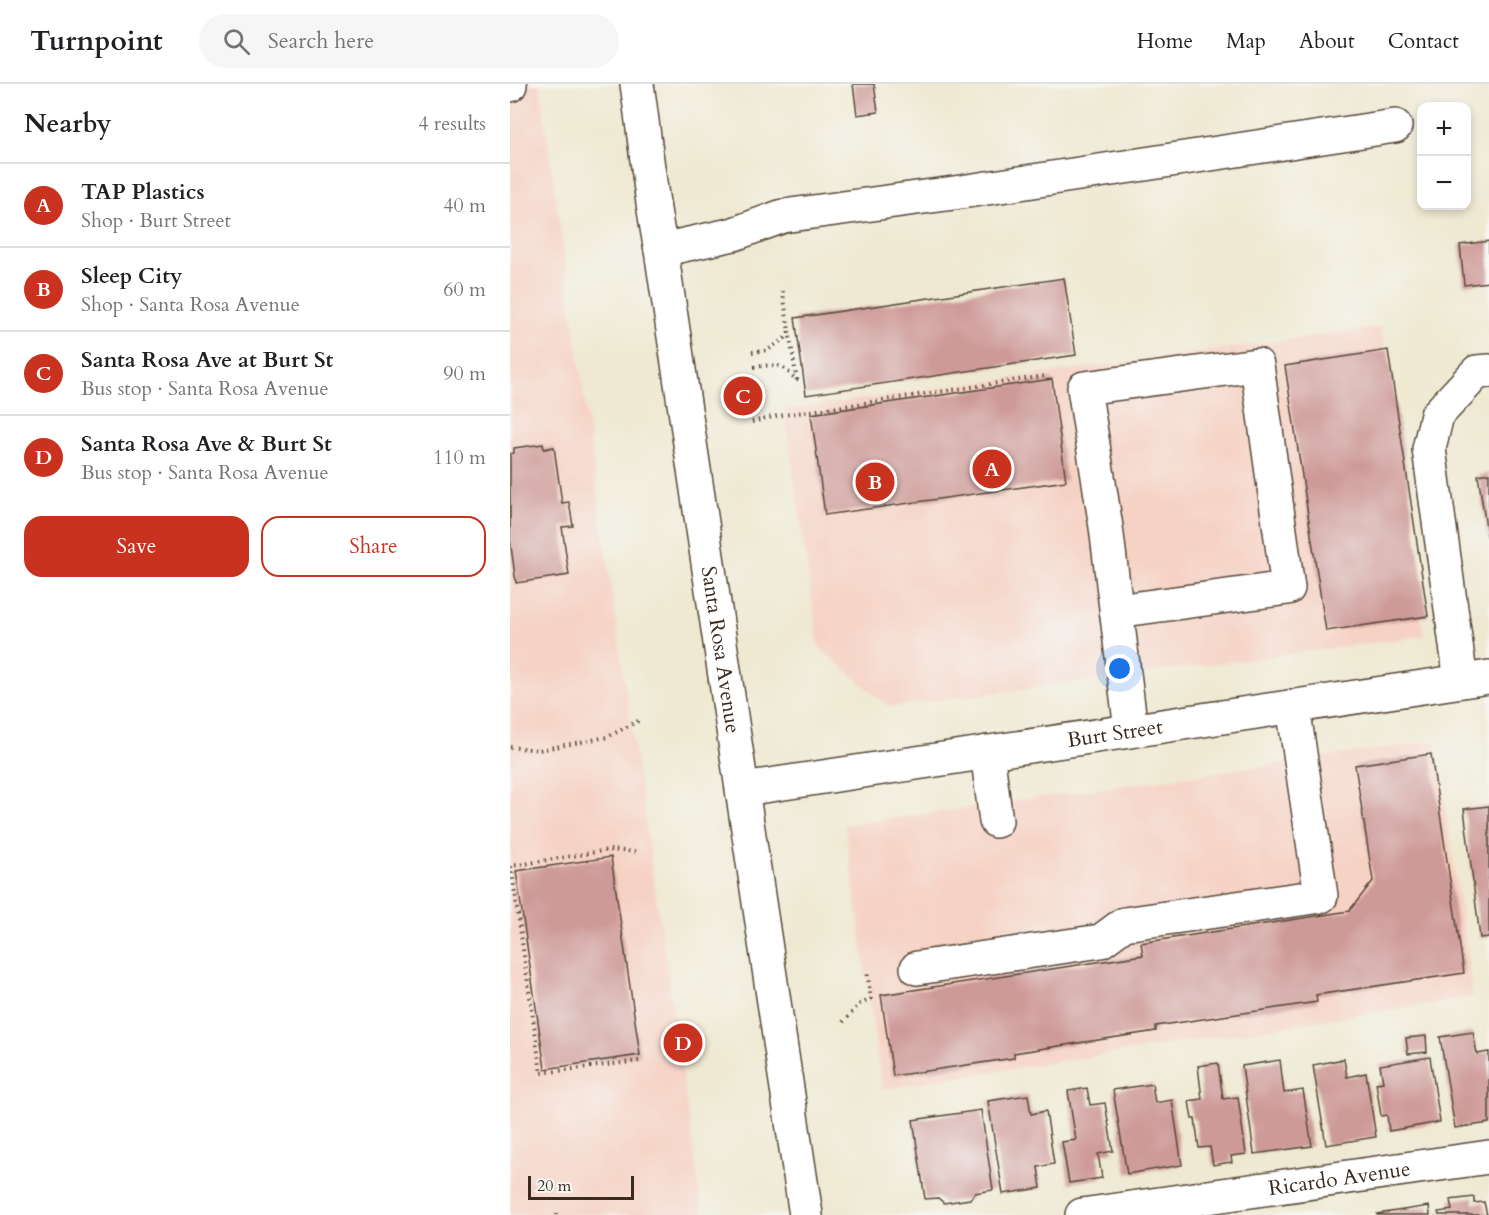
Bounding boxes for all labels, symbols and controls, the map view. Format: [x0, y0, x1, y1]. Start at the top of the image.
search box [199, 14, 619, 68]
text: Turnpoint [30, 22, 163, 60]
icon: search [220, 25, 253, 58]
text: Search here [268, 26, 374, 56]
text: Home [1137, 27, 1193, 56]
text: Map [1226, 27, 1266, 56]
text: About [1299, 27, 1355, 56]
text: Contact [1388, 27, 1459, 56]
map controls [1417, 102, 1471, 210]
button: + [1417, 102, 1471, 156]
text: Nearby [24, 106, 112, 141]
text: 4 results [418, 110, 486, 137]
button: − [1417, 156, 1471, 210]
text: TAP Plastics [81, 177, 205, 207]
text: A [36, 192, 51, 219]
text: 40 m [443, 192, 486, 219]
text: Shop · Burt Street [81, 207, 231, 234]
text: Sleep City [81, 261, 182, 291]
text: B [36, 276, 51, 303]
text: 60 m [443, 276, 486, 303]
text: Shop · Santa Rosa Avenue [81, 291, 300, 318]
text: Santa Rosa Ave at Burt St [81, 345, 333, 375]
text: C [36, 360, 51, 387]
text: 90 m [443, 360, 486, 387]
pin: C [724, 374, 762, 418]
text: Bus stop · Santa Rosa Avenue [81, 375, 329, 402]
text: Santa Rosa Ave & Burt St [81, 429, 332, 459]
text: D [35, 444, 52, 471]
text: 110 m [433, 444, 486, 471]
pin: A [972, 446, 1012, 492]
text: Bus stop · Santa Rosa Avenue [81, 459, 329, 486]
pin: B [856, 460, 895, 504]
button: Save [24, 516, 249, 577]
button: Share [261, 516, 486, 577]
street label: Santa Rosa Avenue [694, 564, 747, 735]
your location [1105, 654, 1134, 683]
street label: Burt Street [1065, 712, 1165, 755]
pin: D [664, 1020, 702, 1066]
street label: Ricardo Avenue [1267, 1154, 1412, 1203]
scale bar [528, 1173, 634, 1200]
text: 20 m [537, 1175, 571, 1197]

